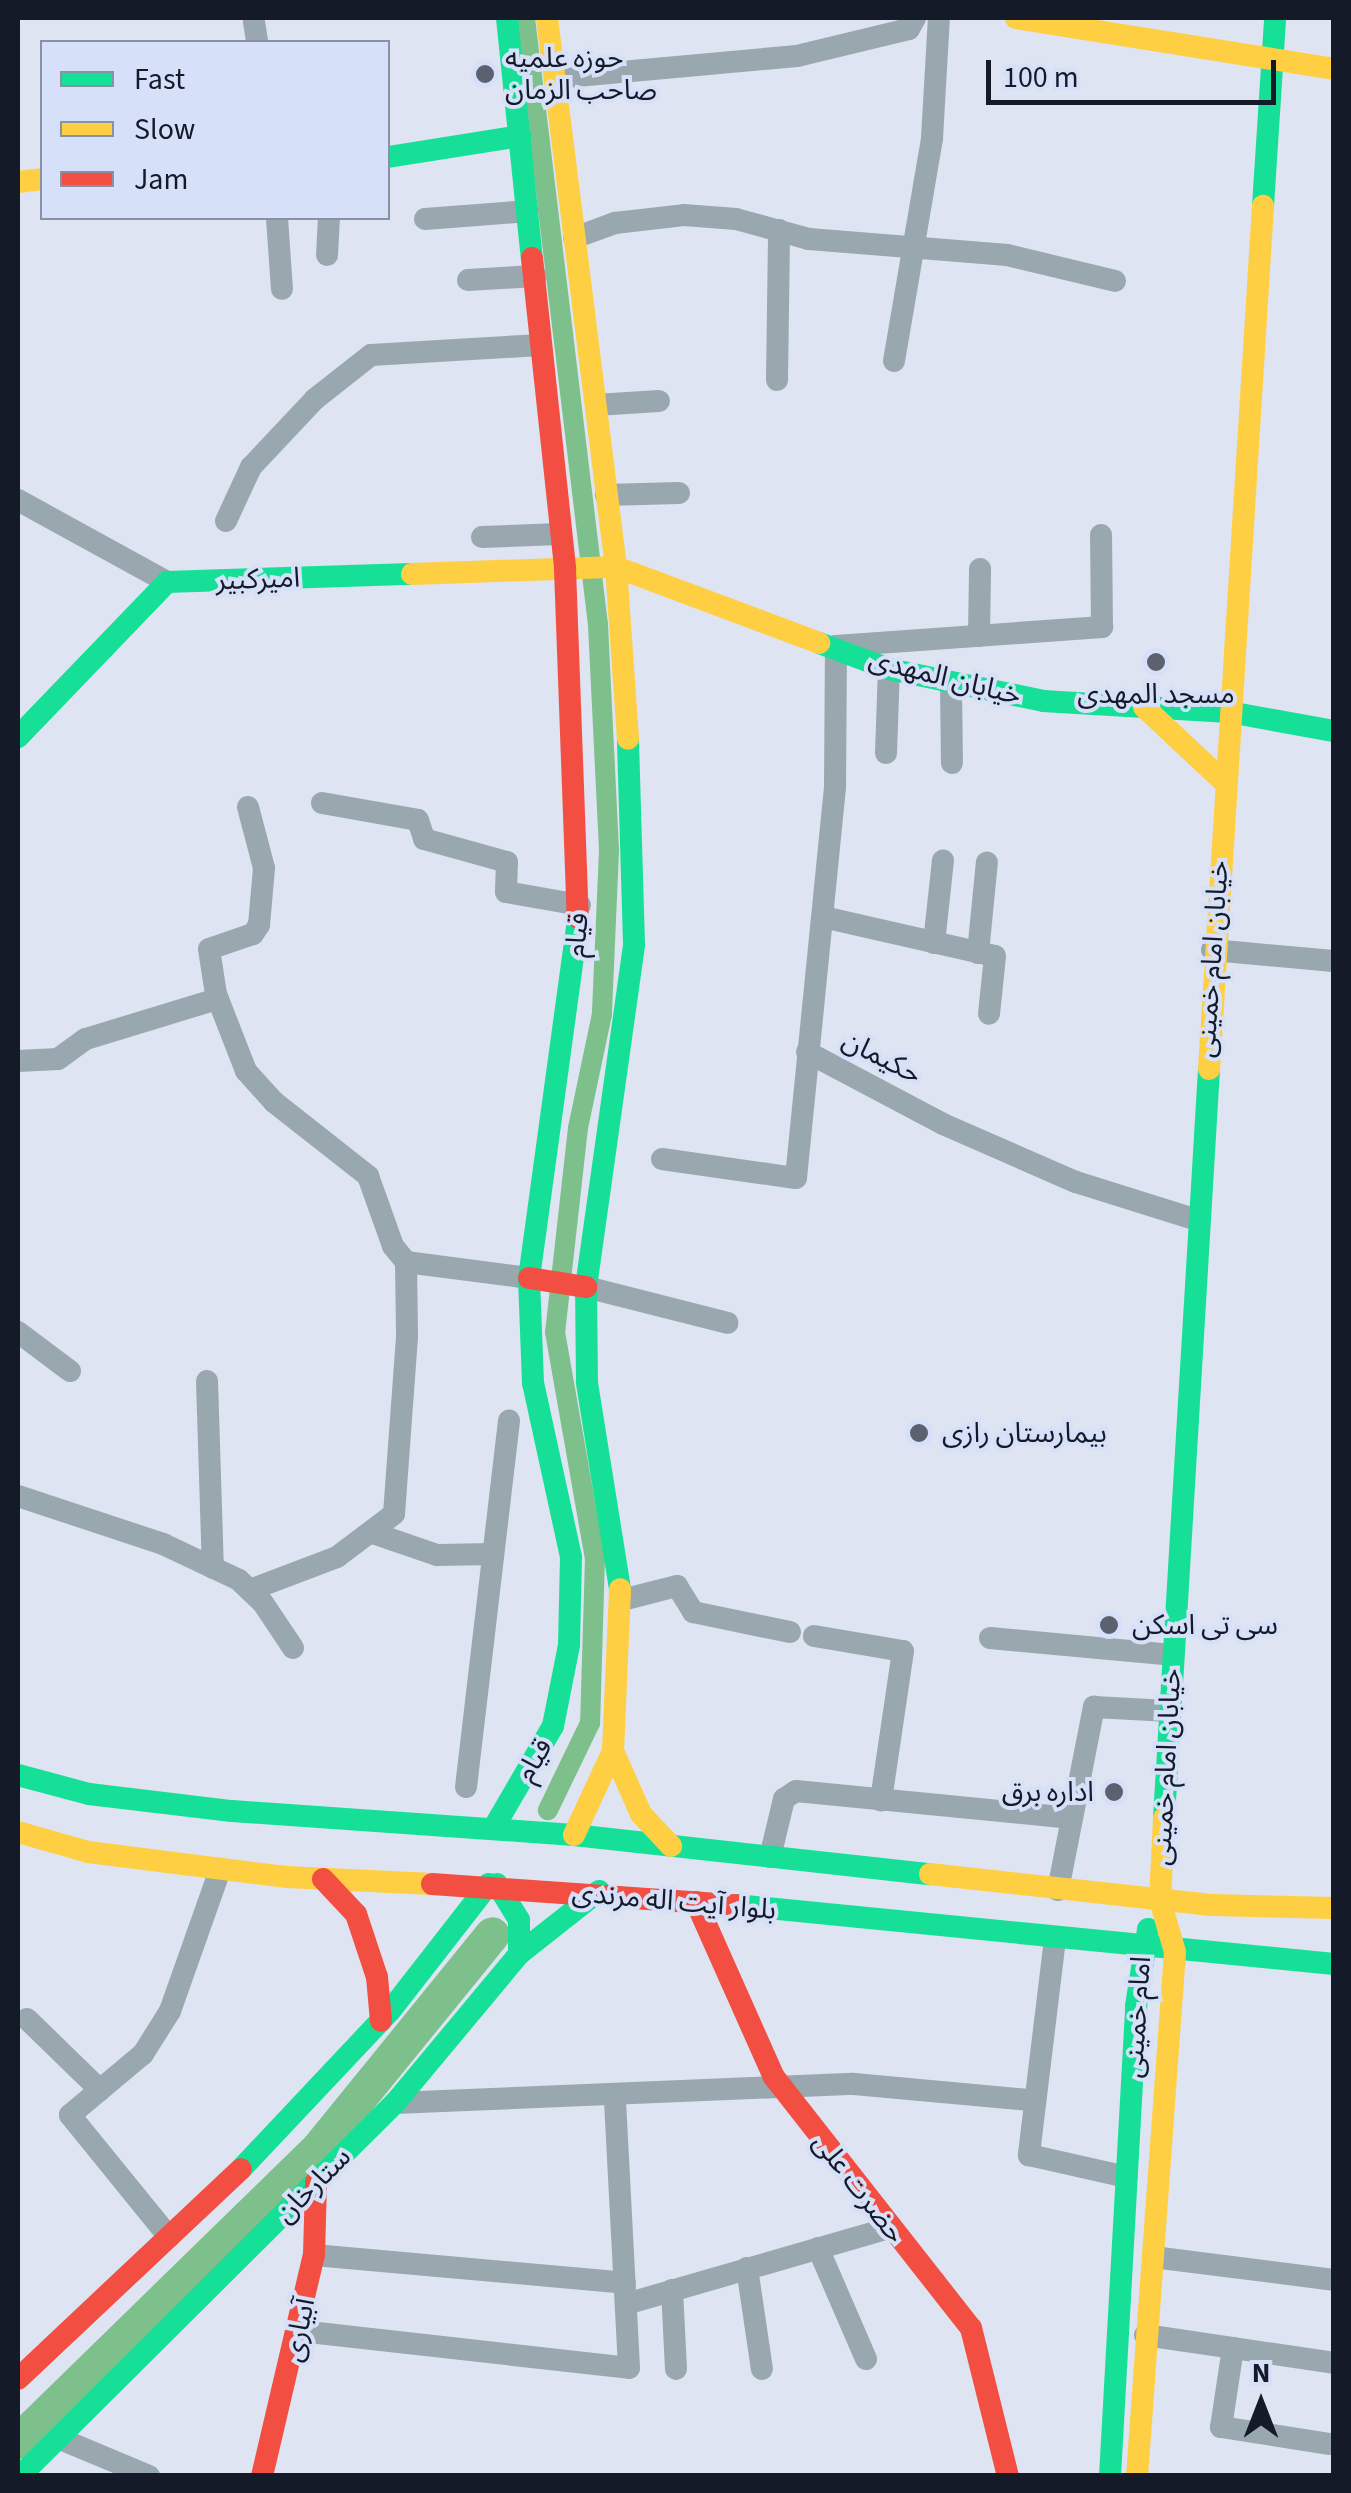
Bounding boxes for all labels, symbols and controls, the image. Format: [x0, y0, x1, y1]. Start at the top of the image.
legend [40, 40, 390, 220]
scale bar [991, 40, 1281, 102]
place label: حوزه علمیه صاحب الزمان [505, 41, 657, 107]
text: 100 m [1003, 56, 1079, 99]
text: Fast [134, 58, 185, 101]
marker: حوزه علمیه صاحب الزمان [474, 63, 496, 85]
text: Slow [134, 108, 195, 151]
text: Jam [134, 158, 188, 201]
street label: امیرکبیر [215, 561, 301, 597]
street label: خیابان المهدی [865, 642, 1025, 712]
marker: مسجد المهدی [1145, 651, 1167, 673]
place label: مسجد المهدی [1077, 677, 1235, 711]
street label: خیابان امام خمینی [1188, 859, 1236, 1059]
street label: قیام [558, 911, 596, 959]
street label: حکیمان [837, 1023, 927, 1091]
place label: بیمارستان رازی [942, 1416, 1107, 1450]
marker: بیمارستان رازی [906, 1420, 932, 1446]
place label: سی تی اسکن [1132, 1608, 1278, 1642]
marker: سی تی اسکن [1096, 1612, 1122, 1638]
street label: خیابان امام خمینی [1144, 1667, 1188, 1867]
street label: قیام [508, 1732, 560, 1788]
place label: اداره برق [1002, 1775, 1094, 1809]
marker: اداره برق [1103, 1781, 1125, 1803]
street label: بلوار آیت اله مرندی [571, 1875, 777, 1927]
street label: امام خمینی [1116, 1955, 1158, 2079]
street label: حضرت علی [806, 2126, 912, 2250]
street label: ستارخان [268, 2140, 358, 2230]
street label: آبیاری [276, 2295, 322, 2365]
north arrow [1211, 2353, 1311, 2453]
text: N [1252, 2353, 1270, 2393]

